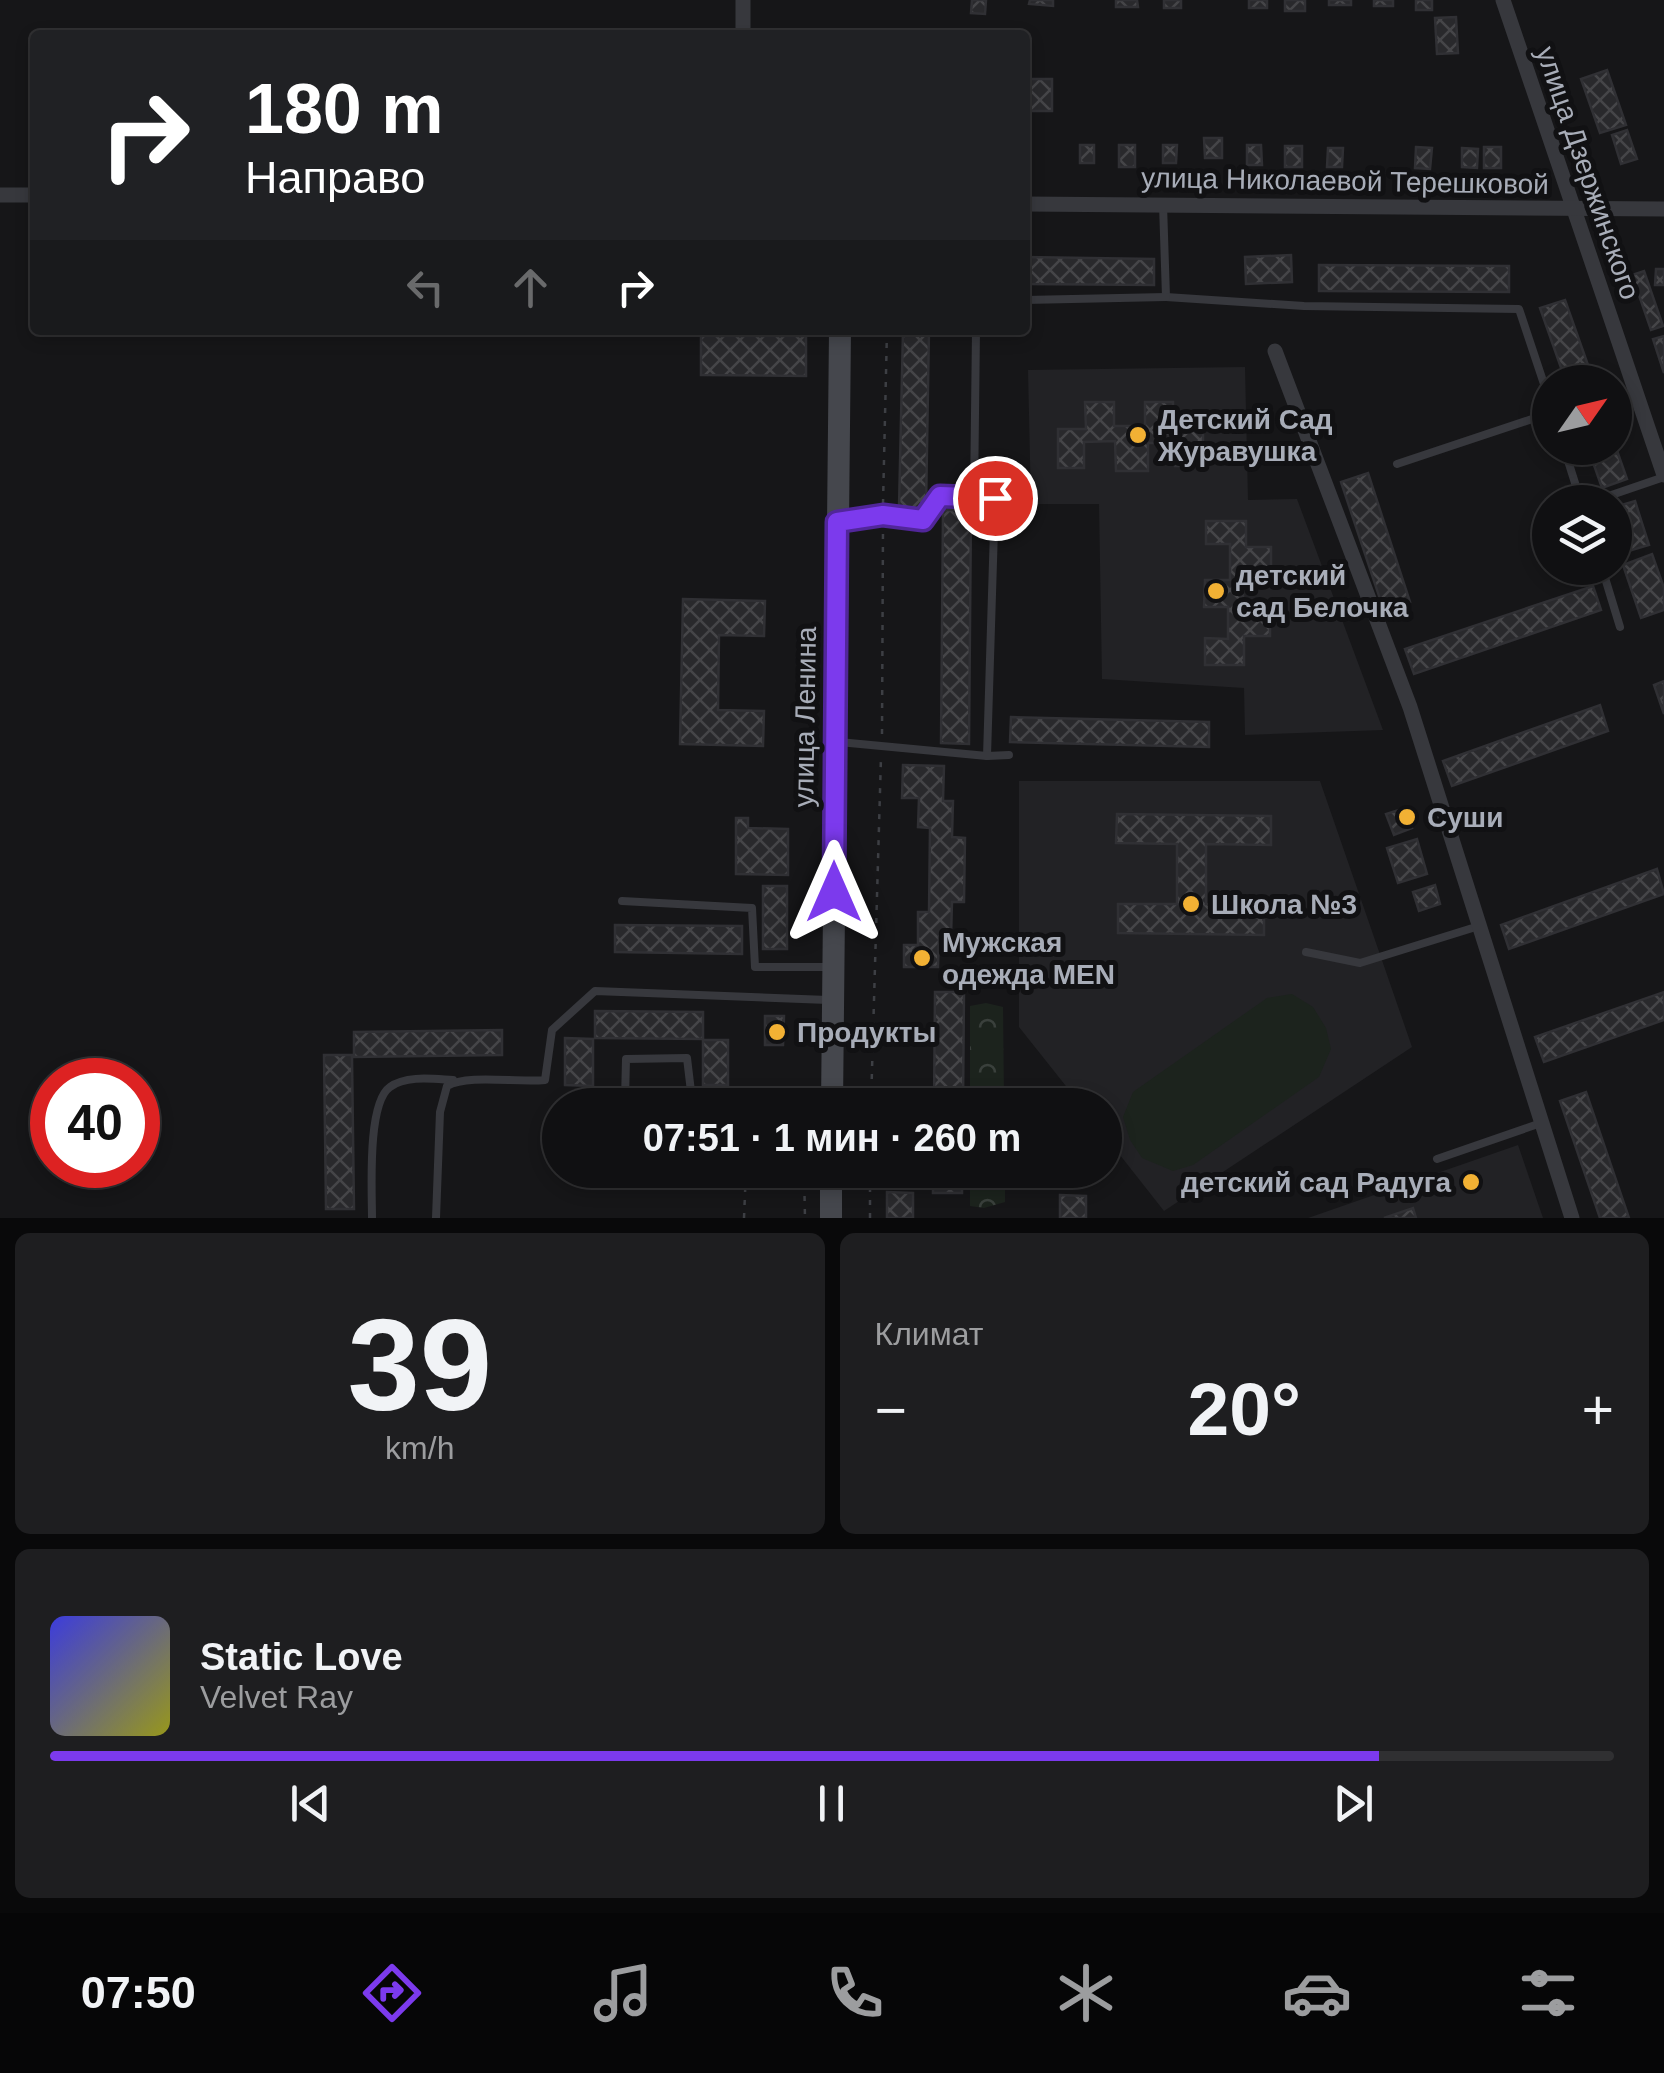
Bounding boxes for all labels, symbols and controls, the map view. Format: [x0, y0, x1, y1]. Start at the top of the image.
street label: улица Дзержинского [1530, 42, 1646, 304]
icon: right [80, 70, 210, 200]
text: 180 m [245, 70, 443, 148]
text: Направо [245, 152, 425, 203]
street label: улица Николаевой Терешковой [1141, 162, 1549, 200]
icon: left [398, 260, 453, 315]
icon: ahead [503, 260, 558, 315]
icon: right [608, 260, 663, 315]
north arrow [1532, 365, 1632, 465]
map controls [1532, 365, 1632, 585]
place label: Детский Сад Журавушка [1157, 404, 1333, 467]
marker: Детский Сад Журавушка [1127, 424, 1149, 446]
pin [953, 456, 1038, 541]
icon: arrive [968, 471, 1023, 526]
button: layers [1532, 485, 1632, 585]
place label: детский сад Белочка [1236, 560, 1409, 623]
marker: детский сад Белочка [1205, 580, 1227, 602]
street label: улица Ленина [788, 626, 822, 808]
place label: Суши [1427, 802, 1503, 833]
marker: Суши [1396, 806, 1418, 828]
position arrow [782, 840, 886, 944]
place label: Школа №3 [1211, 889, 1357, 920]
marker: Школа №3 [1180, 893, 1202, 915]
place label: Мужская одежда MEN [942, 927, 1115, 990]
marker: Мужская одежда MEN [911, 947, 933, 969]
place label: Продукты [797, 1017, 936, 1048]
marker: Продукты [766, 1021, 788, 1043]
speed limit sign: 40 [30, 1058, 160, 1188]
text: 07:51 · 1 мин · 260 m [643, 1117, 1021, 1159]
place label: детский сад Радуга [1181, 1167, 1451, 1198]
marker: детский сад Радуга [1460, 1171, 1482, 1193]
text: 39 [347, 1292, 492, 1438]
text: Климат [875, 1316, 983, 1352]
text: 20° [1188, 1367, 1301, 1451]
text: − [875, 1379, 907, 1441]
text: + [1582, 1379, 1614, 1441]
text: km/h [385, 1430, 454, 1466]
text: Static Love [200, 1636, 403, 1678]
text: Velvet Ray [200, 1679, 353, 1715]
icon: previous [283, 1776, 338, 1831]
icon: pause [804, 1776, 859, 1831]
icon: next [1326, 1776, 1381, 1831]
icon: directions [357, 1958, 427, 2028]
icon: music [588, 1958, 658, 2028]
icon: phone [820, 1958, 890, 2028]
icon: climate [1051, 1958, 1121, 2028]
icon: car [1282, 1958, 1352, 2028]
icon: filters [1513, 1958, 1583, 2028]
text: 07:50 [81, 1967, 196, 2018]

